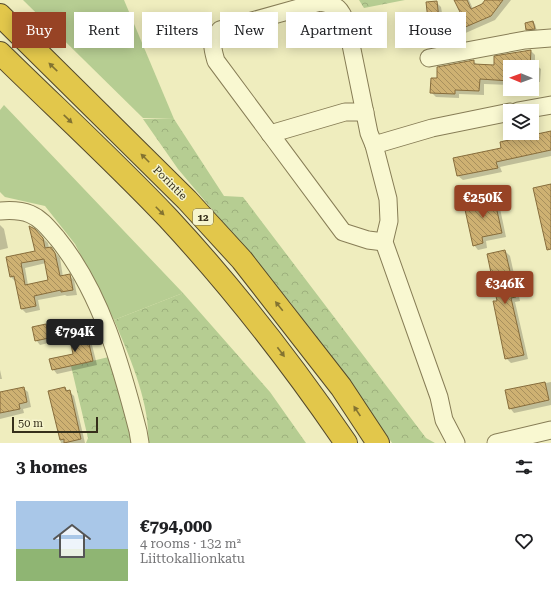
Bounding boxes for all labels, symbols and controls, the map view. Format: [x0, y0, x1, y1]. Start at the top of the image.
chip: Buy [12, 12, 66, 48]
chip: Rent [74, 12, 134, 48]
chip: Filters [142, 12, 212, 48]
chip: New [220, 12, 278, 48]
chip: Apartment [286, 12, 387, 48]
chip: House [395, 12, 466, 48]
north arrow [503, 60, 539, 96]
map controls [503, 60, 539, 140]
one-way arrow [48, 62, 58, 72]
button: layers [503, 104, 539, 140]
one-way arrow [63, 114, 73, 124]
one-way arrow [140, 153, 150, 163]
street label: Porintie [150, 163, 190, 203]
pin: €250K [455, 185, 511, 219]
text: €250K [463, 190, 503, 205]
one-way arrow [155, 206, 165, 216]
road number: 12 [193, 209, 213, 225]
pin: €346K [477, 271, 533, 305]
text: €346K [485, 276, 525, 291]
one-way arrow [275, 301, 283, 312]
pin: €794K [47, 319, 103, 353]
text: €794K [55, 324, 95, 339]
one-way arrow [276, 347, 285, 358]
one-way arrow [353, 405, 361, 416]
scale bar [12, 415, 98, 434]
text: 50 m [18, 417, 43, 430]
icon: filters [513, 456, 535, 478]
text: 3 homes [16, 457, 87, 477]
text: €794,000 [140, 516, 212, 536]
icon: home [48, 517, 96, 565]
icon: heart [513, 530, 535, 552]
text: 4 rooms · 132 m² [140, 536, 241, 551]
text: Liittokallionkatu [140, 551, 245, 566]

